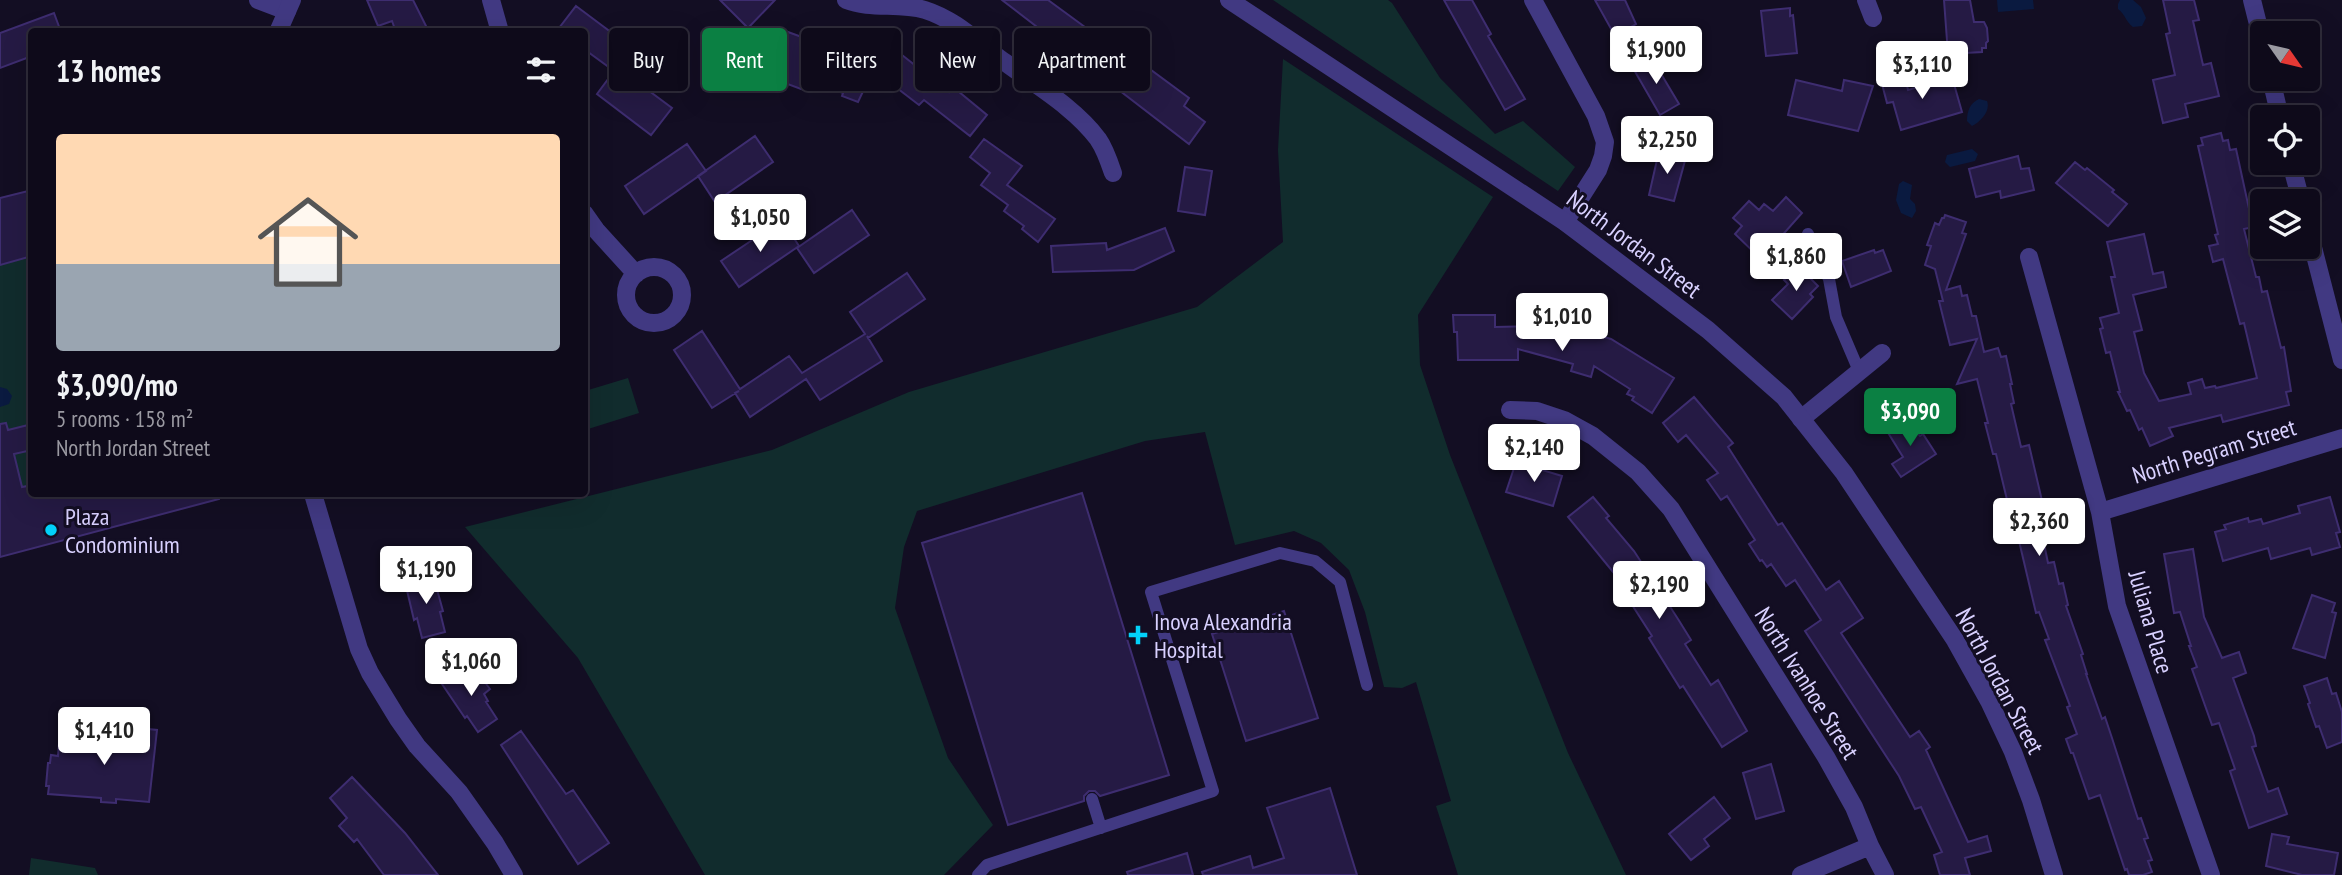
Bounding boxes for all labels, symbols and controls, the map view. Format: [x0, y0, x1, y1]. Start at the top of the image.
north arrow [2250, 21, 2320, 91]
map controls [2250, 21, 2320, 259]
pin: $1,900 [1599, 27, 1713, 86]
chip: Buy [609, 28, 688, 91]
chip: Rent [702, 28, 787, 91]
chip: Filters [801, 28, 901, 91]
chip: New [915, 28, 1000, 91]
chip: Apartment [1014, 28, 1150, 91]
text: $1,900 [1626, 34, 1686, 63]
pin: $3,110 [1865, 42, 1979, 101]
text: $3,110 [1892, 49, 1952, 78]
text: 13 homes [56, 51, 161, 90]
icon: filters [522, 51, 560, 89]
button: locate [2250, 105, 2320, 175]
pin: $2,250 [1610, 116, 1724, 176]
text: $2,250 [1637, 124, 1697, 153]
icon: home [245, 179, 371, 305]
street label: North Jordan Street [1560, 183, 1708, 305]
button: layers [2250, 189, 2320, 259]
pin: $1,050 [703, 194, 817, 254]
text: $1,050 [730, 202, 790, 231]
pin: $1,860 [1739, 233, 1853, 293]
text: $1,860 [1766, 241, 1826, 270]
pin: $1,010 [1505, 294, 1619, 353]
text: $1,010 [1532, 301, 1592, 330]
text: $3,090/mo [56, 365, 178, 404]
pin: $3,090 [1853, 388, 1967, 448]
text: $3,090 [1880, 396, 1940, 425]
text: 5 rooms · 158 m² [56, 404, 193, 433]
street label: North Pegram Street [2128, 411, 2300, 491]
pin: $2,140 [1477, 424, 1591, 484]
text: $2,140 [1504, 432, 1564, 461]
text: North Jordan Street [56, 433, 210, 462]
pin: $2,360 [1982, 498, 2096, 558]
place label: Plaza Condominium [65, 501, 180, 560]
text: $2,360 [2009, 506, 2069, 535]
marker: Plaza Condominium [43, 522, 59, 538]
pin: $1,190 [369, 546, 483, 606]
text: $1,190 [396, 554, 456, 583]
pin: $2,190 [1602, 562, 1716, 621]
street label: Juliana Place [2121, 566, 2180, 677]
text: $2,190 [1629, 569, 1689, 598]
street label: North Ivanhoe Street [1748, 601, 1866, 765]
street label: North Jordan Street [1949, 603, 2052, 760]
place label: Inova Alexandria Hospital [1154, 606, 1292, 665]
marker: Inova Alexandria Hospital [1128, 625, 1148, 645]
pin: $1,060 [414, 638, 528, 698]
text: $1,060 [441, 646, 501, 675]
pin: $1,410 [47, 708, 161, 767]
text: $1,410 [74, 715, 134, 744]

